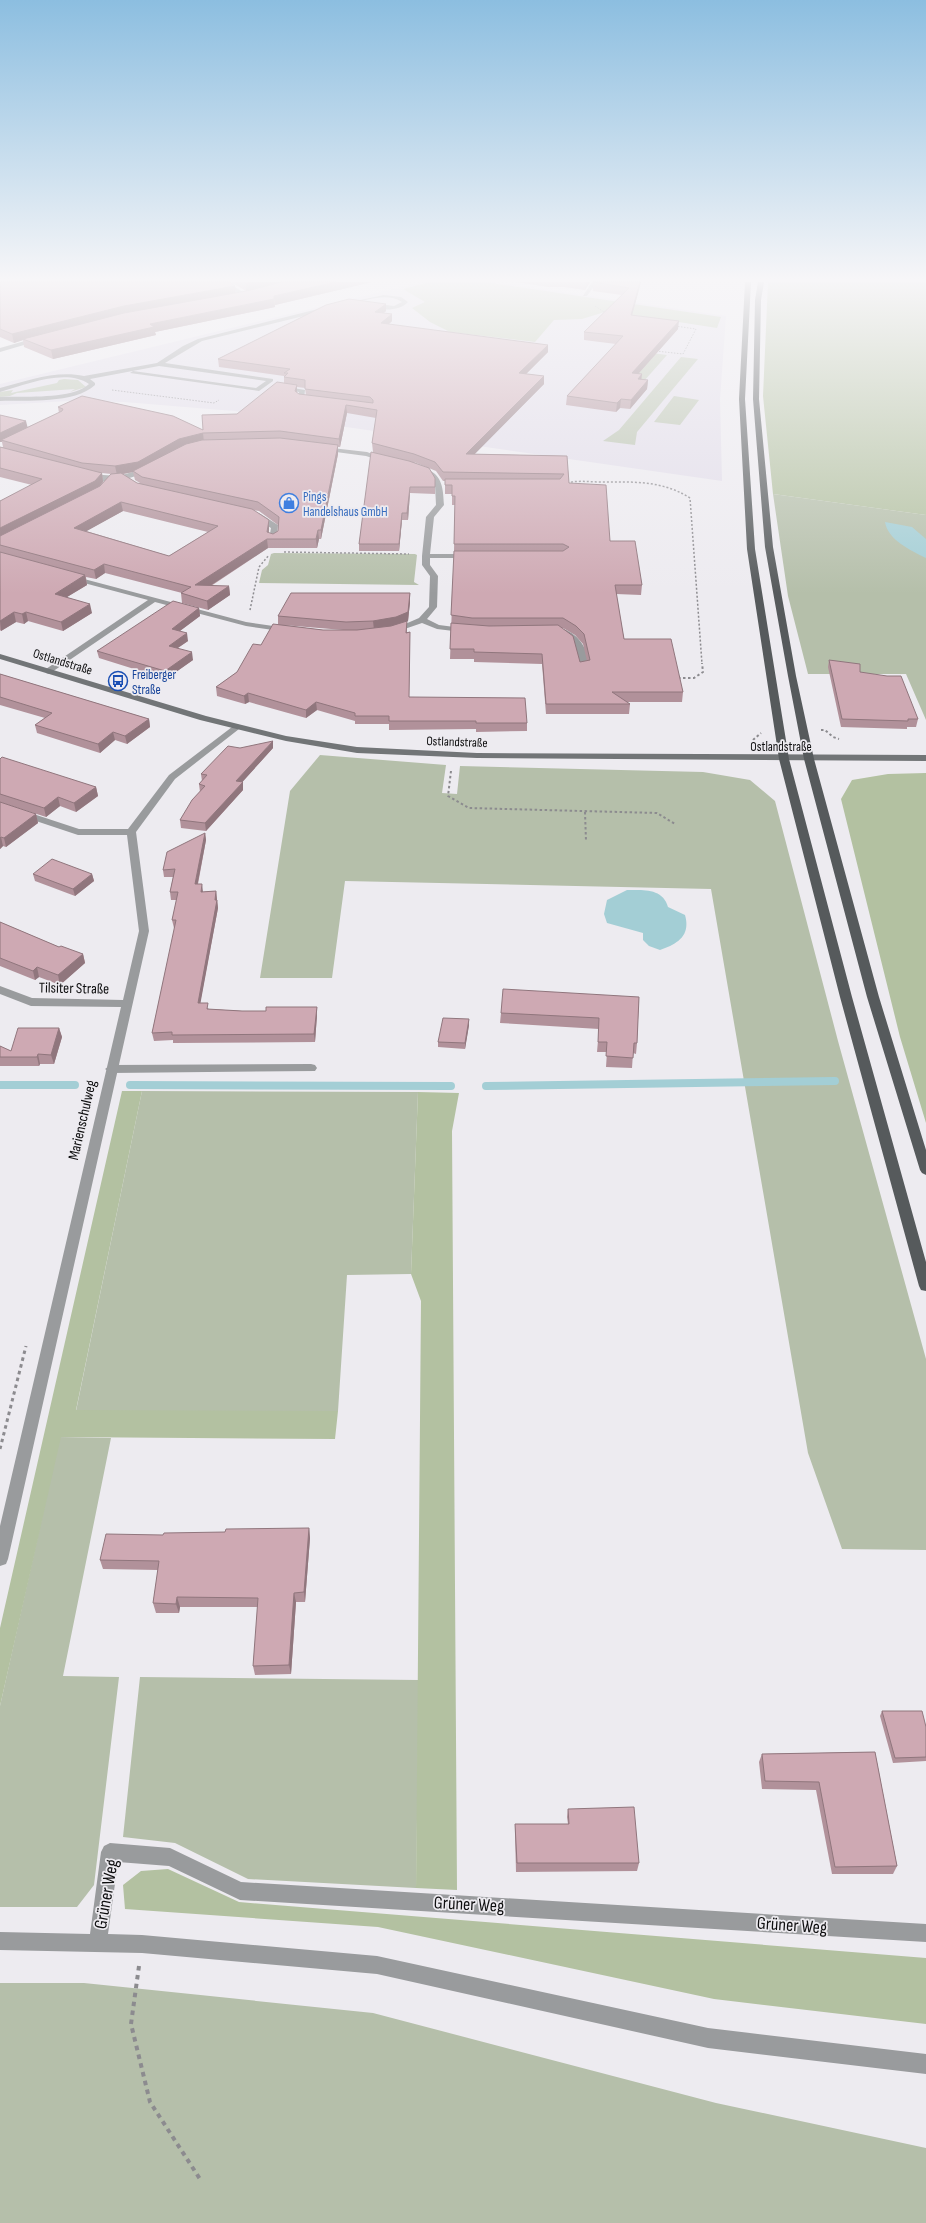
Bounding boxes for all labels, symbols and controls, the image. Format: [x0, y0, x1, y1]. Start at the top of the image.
place label: Pings Handelshaus GmbH [303, 489, 388, 520]
shop icon: Pings Handelshaus GmbH [278, 492, 300, 514]
street label: Ostlandstraße [31, 645, 94, 679]
place label: Freiberger Straße [132, 667, 176, 698]
bus stop icon: Freiberger Straße [107, 670, 129, 692]
street label: Ostlandstraße [426, 733, 488, 751]
street label: Ostlandstraße [750, 739, 812, 755]
street label: Tilsiter Straße [39, 978, 109, 999]
street label: Marienschulweg [64, 1078, 101, 1162]
street label: Grüner Weg [90, 1858, 123, 1931]
street label: Grüner Weg [433, 1892, 505, 1917]
street label: Grüner Weg [756, 1913, 828, 1938]

